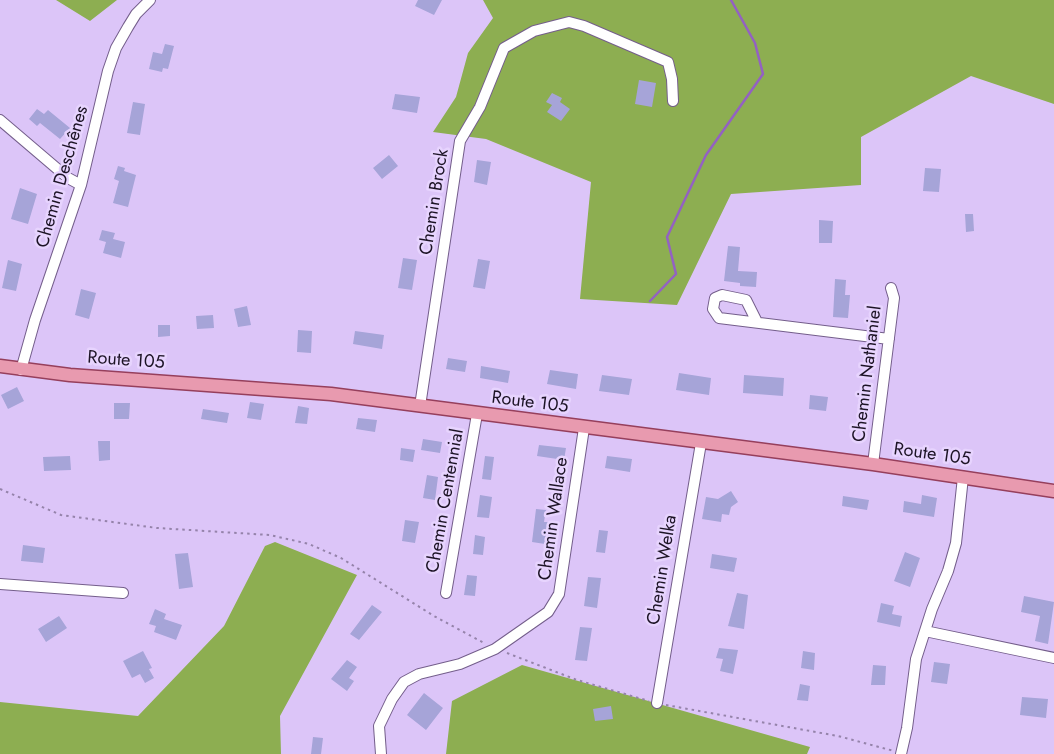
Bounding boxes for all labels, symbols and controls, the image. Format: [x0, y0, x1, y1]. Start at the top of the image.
street label: Chemin Deschênes [32, 104, 94, 250]
street label: Chemin Brock [416, 148, 454, 256]
street label: Chemin Nathaniel [849, 305, 887, 443]
street label: Route 105 [87, 348, 165, 374]
street label: Route 105 [490, 388, 570, 418]
street label: Chemin Centennial [423, 427, 469, 575]
street label: Route 105 [892, 439, 972, 471]
street label: Chemin Wallace [535, 456, 573, 582]
street label: Chemin Welka [644, 513, 682, 627]

